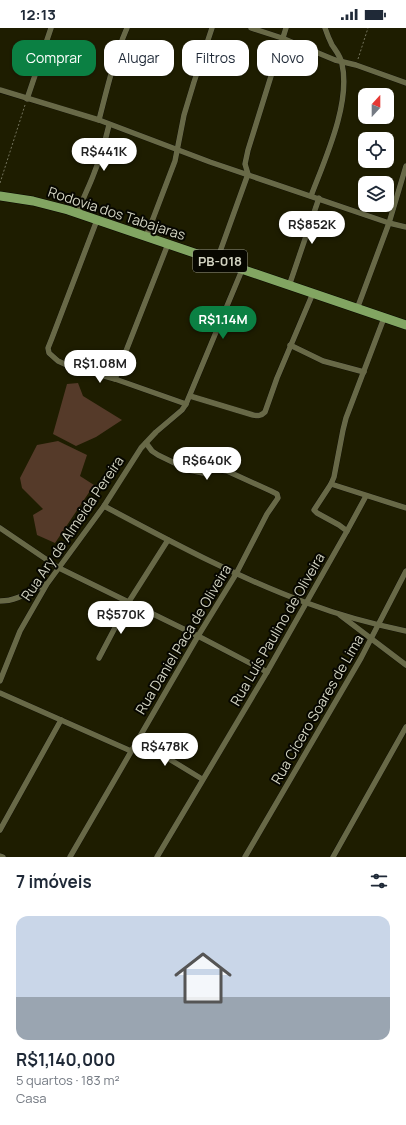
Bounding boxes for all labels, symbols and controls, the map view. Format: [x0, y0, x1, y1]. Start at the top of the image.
text: 12:13 [20, 4, 56, 25]
chip: Comprar [12, 40, 96, 76]
chip: Alugar [104, 40, 174, 76]
chip: Filtros [182, 40, 249, 76]
chip: Novo [257, 40, 318, 76]
north arrow [358, 88, 394, 124]
map controls [358, 88, 394, 212]
button: locate [358, 132, 394, 168]
pin: R$441K [71, 138, 137, 172]
text: R$441K [81, 142, 127, 160]
button: layers [358, 176, 394, 212]
street label: Rodovia dos Tabajaras [46, 182, 188, 244]
pin: R$852K [279, 211, 345, 245]
text: R$852K [288, 215, 336, 233]
road number: PB-018 [193, 250, 247, 272]
pin: R$1.14M [186, 306, 260, 340]
text: R$1.14M [198, 310, 248, 328]
pin: R$1.08M [63, 350, 137, 384]
text: R$1.08M [73, 354, 127, 372]
pin: R$640K [174, 447, 240, 481]
text: R$640K [182, 451, 232, 469]
street label: Rua Ary de Almeida Pereira [16, 452, 128, 604]
street label: Rua Luís Paulino de Oliveira [225, 549, 329, 709]
street label: Rua Daniel Paca de Oliveira [131, 561, 235, 717]
pin: R$570K [88, 601, 154, 635]
text: R$570K [97, 605, 145, 623]
street label: Rua Cícero Soares de Lima [266, 631, 368, 787]
pin: R$478K [132, 733, 198, 767]
text: R$478K [141, 737, 189, 755]
text: 7 imóveis [16, 870, 92, 893]
icon: filters [368, 870, 390, 892]
icon: home [167, 942, 239, 1014]
text: R$1,140,000 [16, 1048, 115, 1071]
text: 5 quartos · 183 m² [16, 1071, 120, 1089]
text: Casa [16, 1089, 47, 1107]

